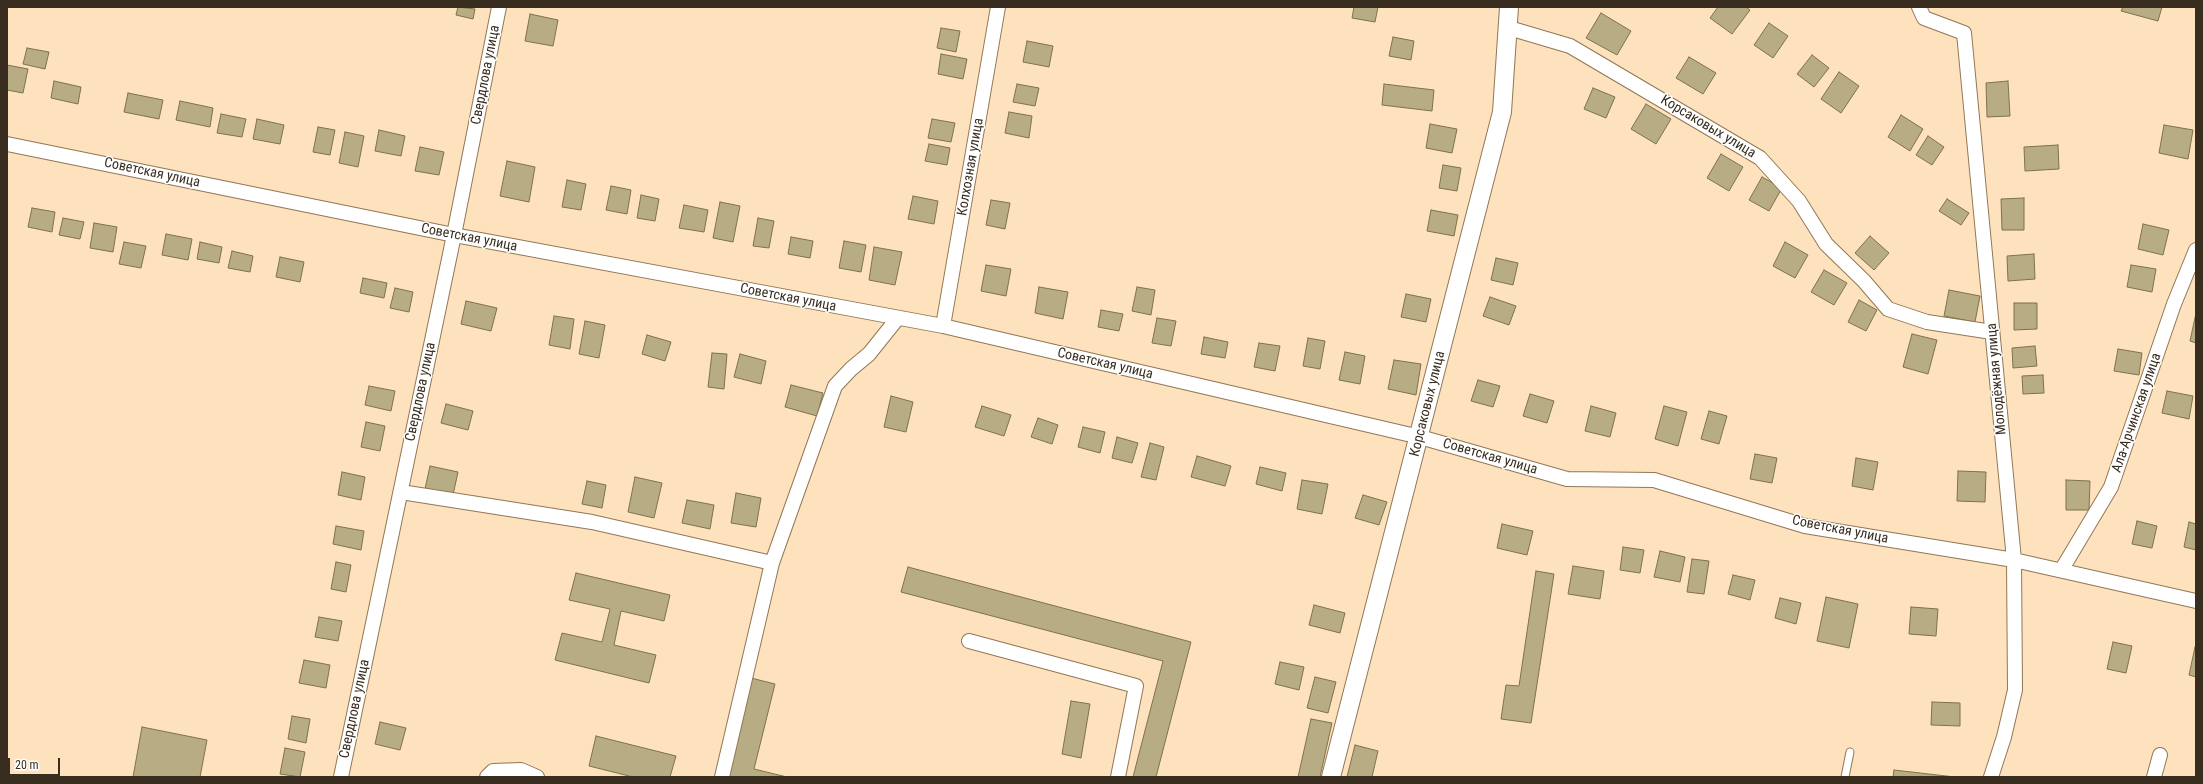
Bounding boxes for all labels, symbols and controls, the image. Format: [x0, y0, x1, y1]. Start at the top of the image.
street label: Свердлова улица [468, 24, 504, 126]
street label: Корсаковых улица [1657, 92, 1759, 162]
street label: Колхозная улица [954, 117, 988, 217]
street label: Советская улица [102, 155, 202, 191]
street label: Советская улица [419, 220, 519, 256]
street label: Советская улица [738, 280, 838, 316]
street label: Молодёжная улица [1984, 322, 2010, 436]
street label: Свердлова улица [402, 341, 440, 443]
street label: Советская улица [1056, 345, 1154, 383]
street label: Корсаковых улица [1407, 349, 1449, 459]
street label: Ала-Арчинская улица [2109, 351, 2165, 475]
street label: Советская улица [1441, 435, 1539, 479]
street label: Советская улица [1790, 512, 1890, 548]
street label: Свердлова улица [336, 658, 374, 760]
scale bar [10, 750, 62, 776]
text: 20 m [15, 758, 39, 772]

